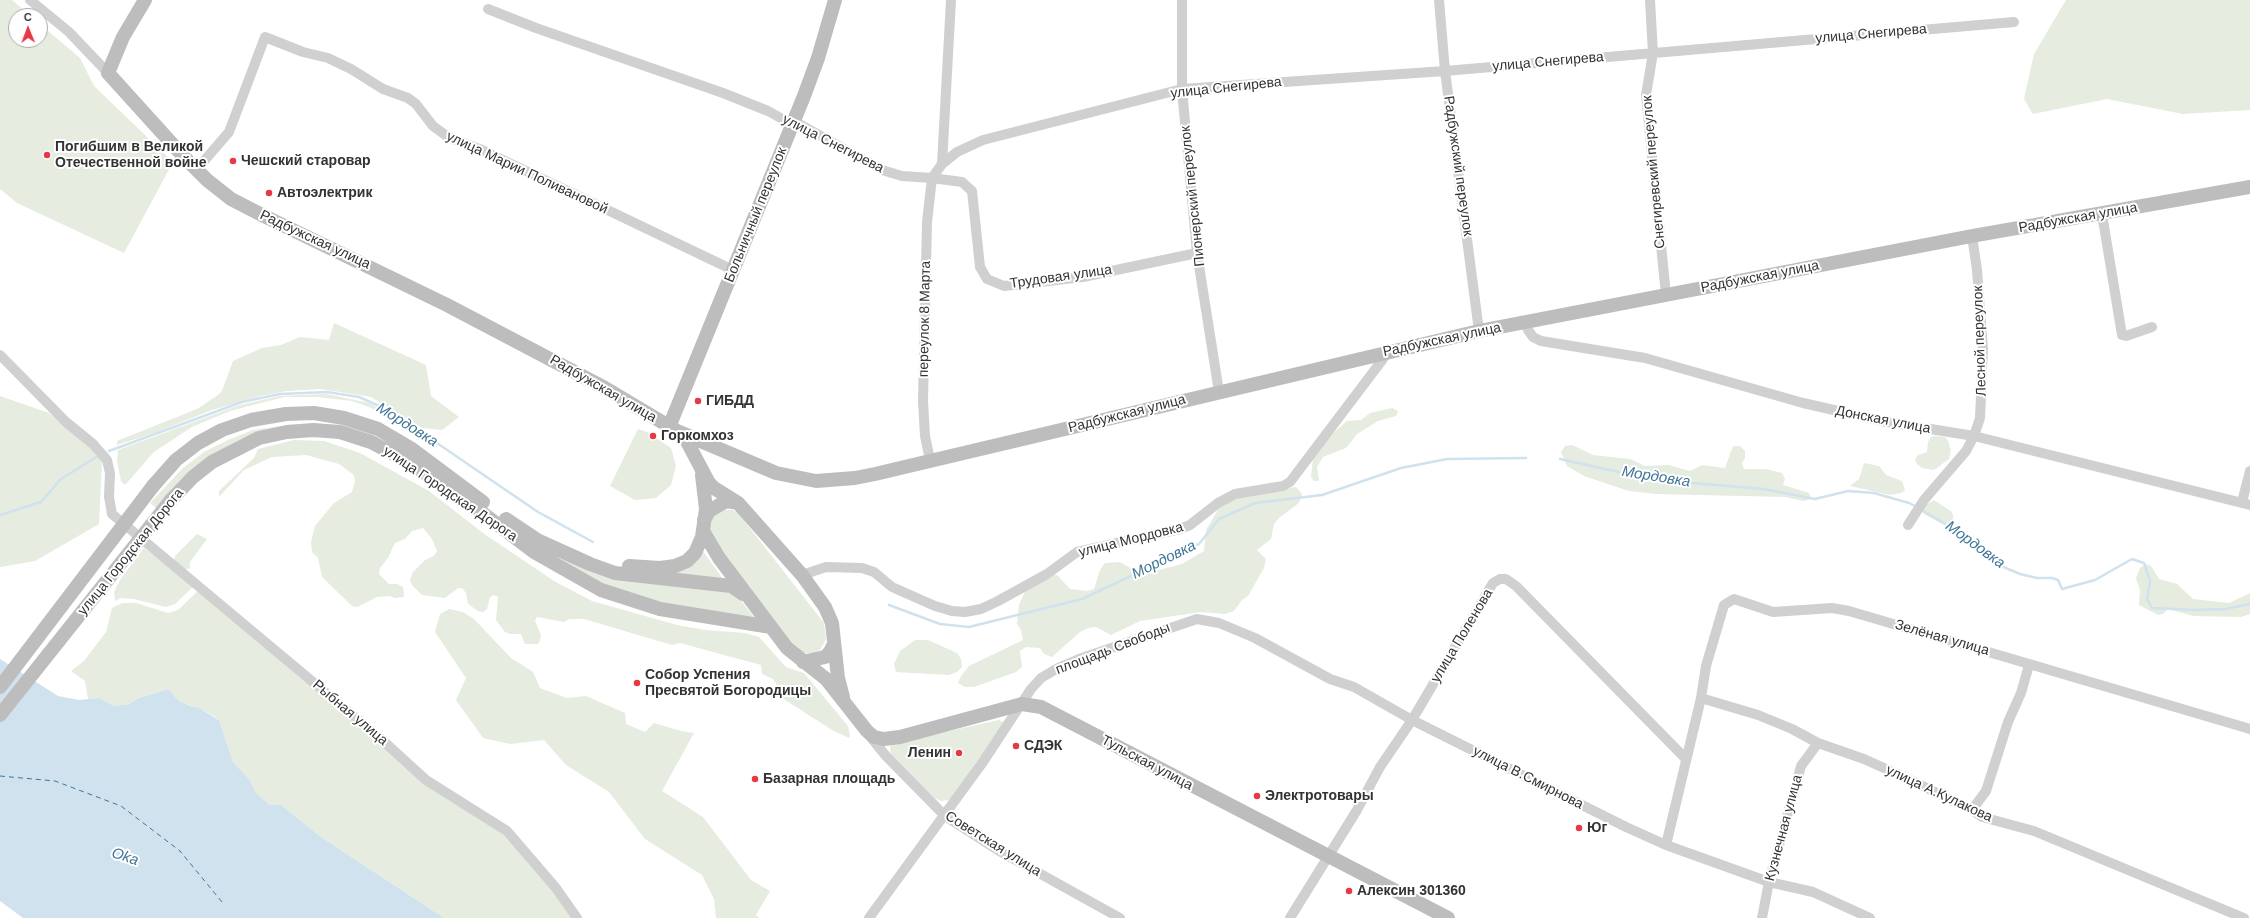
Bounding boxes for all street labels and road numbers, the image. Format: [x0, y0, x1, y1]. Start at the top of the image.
street label: улица Снегирева [1815, 21, 1927, 47]
street label: улица Снегирева [1492, 49, 1604, 75]
street label: улица Снегирева [1170, 74, 1282, 102]
street label: Радбужский переулок [1440, 95, 1476, 237]
street label: Снегиревский переулок [1639, 95, 1669, 249]
street label: улица Снегирева [779, 111, 887, 177]
street label: Пионерский переулок [1177, 125, 1209, 267]
street label: улица Марии Поливановой [444, 128, 610, 218]
street label: Больничный переулок [721, 145, 791, 285]
street label: Радбужская улица [2017, 199, 2139, 237]
street label: Радбужская улица [257, 207, 373, 273]
street label: Радбужская улица [1699, 257, 1821, 297]
street label: переулок 8 Марта [916, 261, 934, 377]
street label: Трудовая улица [1009, 262, 1113, 292]
street label: Лесной переулок [1970, 285, 1990, 397]
street label: Радбужская улица [1381, 319, 1503, 361]
street label: Радбужская улица [547, 352, 659, 426]
street label: Радбужская улица [1067, 391, 1187, 437]
street label: Донская улица [1834, 403, 1932, 437]
street label: улица Городская Дорога [380, 443, 520, 545]
street label: улица Городская Дорога [75, 485, 187, 619]
street label: улица Мордовка [1077, 519, 1185, 561]
street label: улица Поленова [1427, 586, 1497, 686]
street label: Зелёная улица [1893, 617, 1991, 659]
street label: площадь Свободы [1053, 619, 1173, 679]
street label: Рыбная улица [309, 677, 391, 749]
street label: Тульская улица [1098, 732, 1196, 794]
street label: улица В.Смирнова [1470, 743, 1586, 813]
street label: улица А.Кулакова [1883, 762, 1995, 826]
street label: Кузнечная улица [1762, 773, 1806, 883]
street label: Советская улица [942, 808, 1044, 880]

